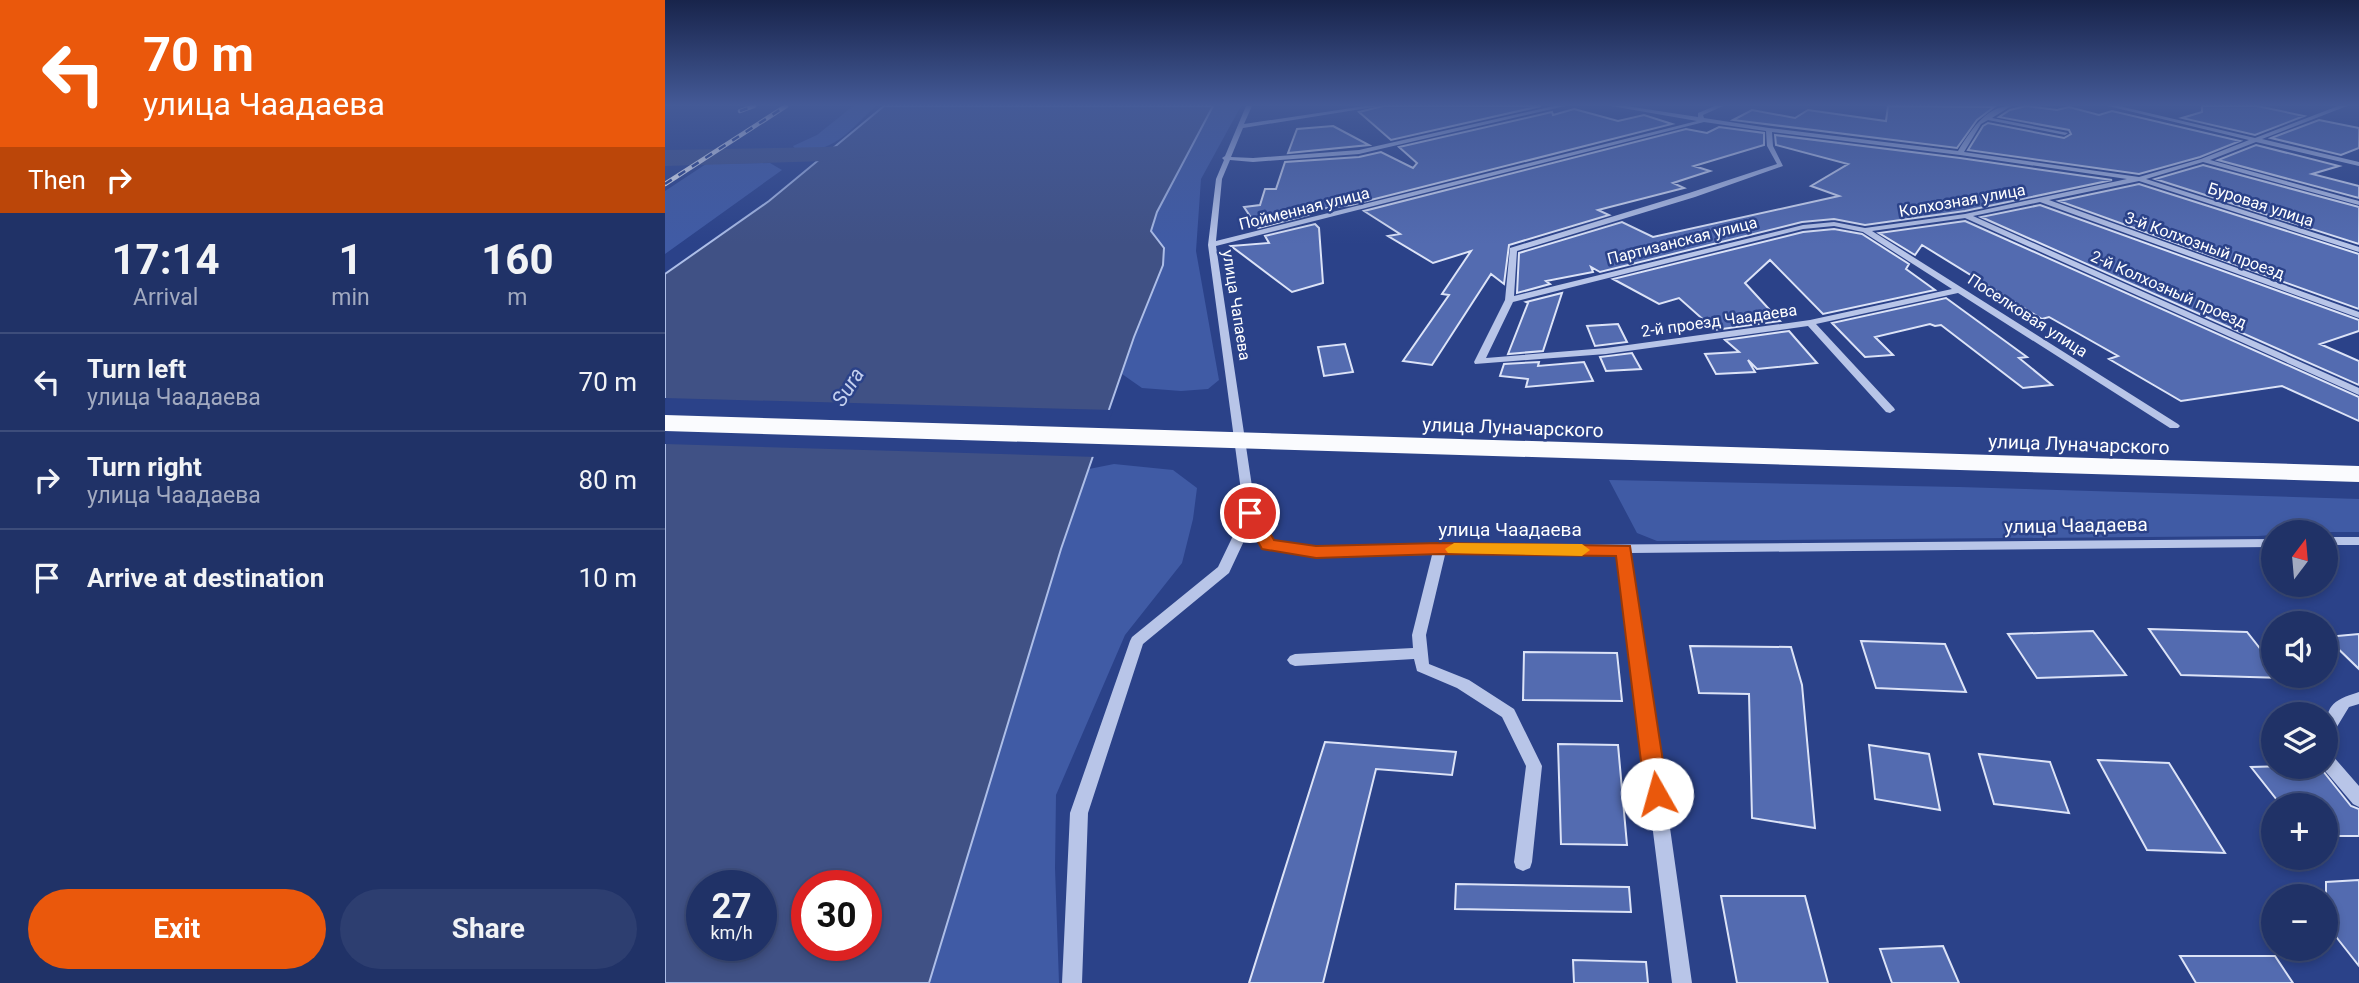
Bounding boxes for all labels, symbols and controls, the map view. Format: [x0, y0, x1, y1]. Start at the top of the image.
text: 70 m [143, 26, 254, 83]
icon: left [28, 28, 119, 119]
text: улица Чаадаева [143, 85, 385, 123]
icon: right [100, 161, 138, 199]
text: Then [28, 165, 86, 195]
street label: Буровая улица [2205, 178, 2316, 231]
street label: Колхозная улица [1897, 180, 2027, 221]
street label: Пойменная улица [1237, 183, 1371, 234]
street label: 3-й Колхозный проезд [2122, 208, 2288, 283]
street label: Партизанская улица [1605, 213, 1759, 268]
text: 17:14 [112, 235, 220, 284]
text: 1 [338, 235, 363, 284]
text: 160 [481, 235, 554, 284]
street label: 2-й Колхозный проезд [2088, 247, 2250, 333]
street label: улица Чапаева [1218, 248, 1255, 362]
street label: Поселковая улица [1964, 270, 2091, 361]
text: Arrival [133, 284, 198, 311]
text: min [331, 284, 370, 311]
text: m [507, 284, 527, 311]
street label: 2-й проезд Чаадаева [1640, 300, 1798, 341]
text: Turn left [87, 354, 186, 384]
icon: left [28, 363, 66, 401]
water label: Sura [827, 363, 869, 411]
text: 70 m [579, 367, 637, 397]
text: улица Чаадаева [87, 384, 261, 411]
street label: улица Луначарского [1422, 413, 1604, 442]
street label: улица Луначарского [1988, 430, 2170, 459]
text: Turn right [87, 452, 202, 482]
icon: right [28, 461, 66, 499]
text: 80 m [579, 465, 637, 495]
text: улица Чаадаева [87, 482, 261, 509]
pin [1220, 483, 1280, 543]
icon: arrive [1231, 494, 1269, 532]
street label: улица Чаадаева [2004, 513, 2148, 538]
street label: улица Чаадаева [1438, 518, 1582, 541]
north arrow [2261, 520, 2338, 597]
map controls [2261, 520, 2338, 961]
icon: arrive [28, 559, 66, 597]
text: Arrive at destination [87, 563, 324, 593]
text: 10 m [579, 563, 637, 593]
button: sound [2261, 611, 2338, 688]
button: layers [2261, 702, 2338, 779]
position arrow [1620, 757, 1694, 831]
button: + [2261, 793, 2338, 870]
speed limit sign: 30 [791, 870, 882, 961]
button: − [2261, 884, 2338, 961]
text: 27 [711, 886, 752, 927]
button: Exit [28, 889, 326, 969]
button: Share [340, 889, 637, 969]
text: km/h [710, 922, 753, 943]

